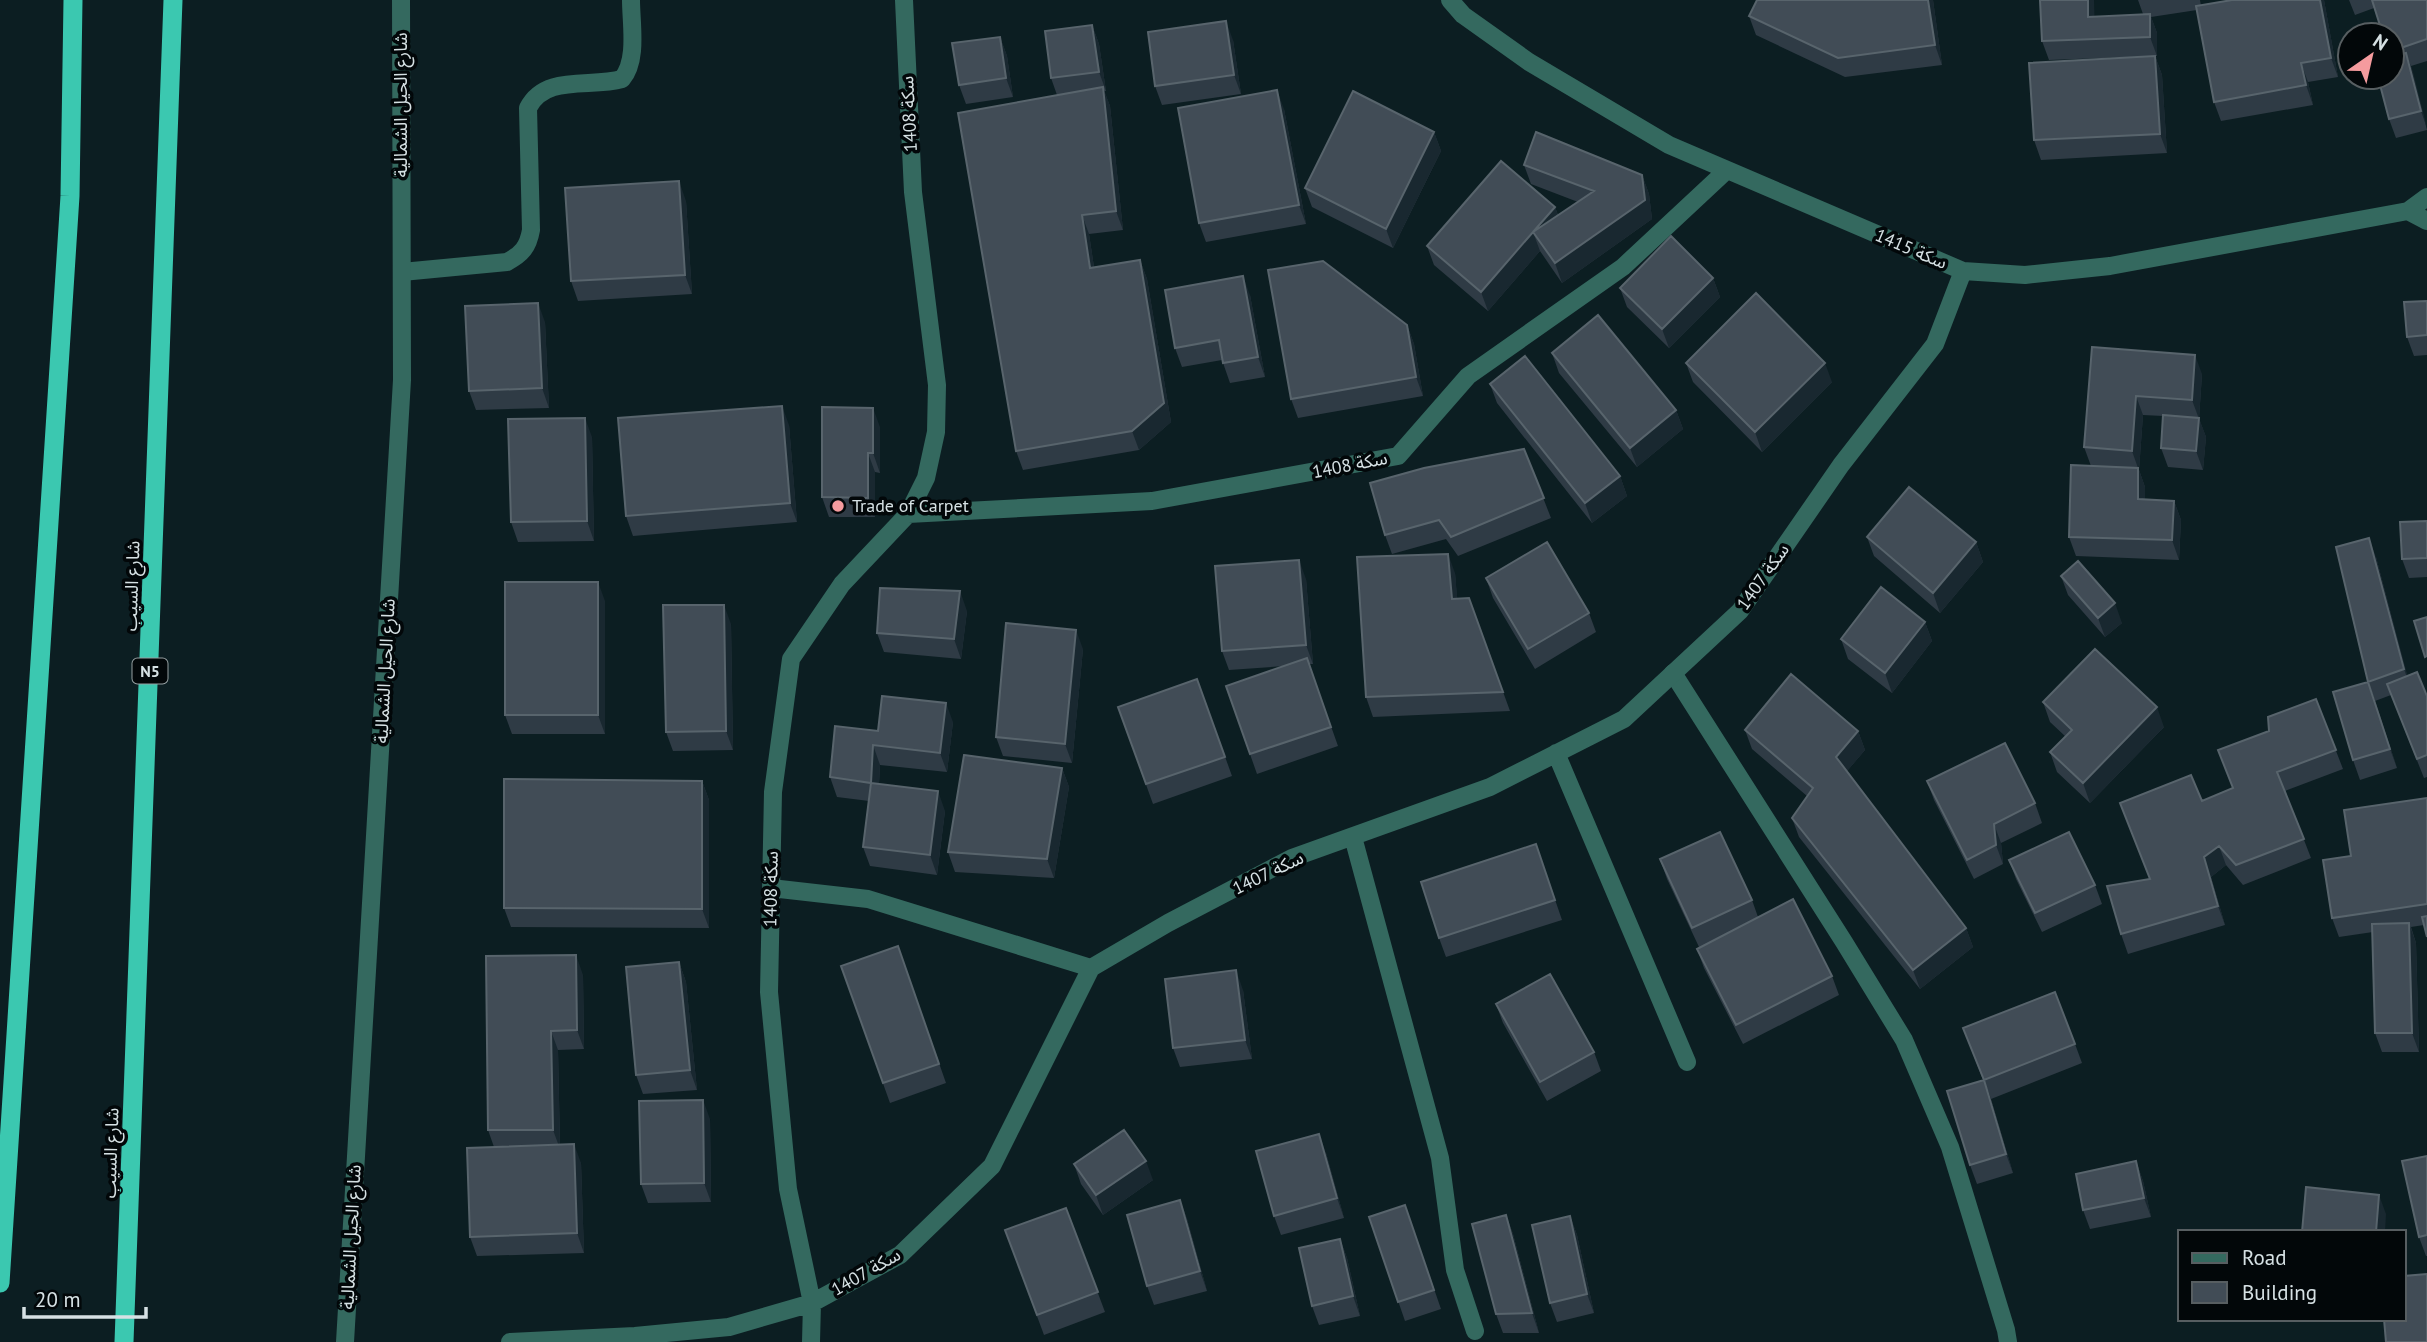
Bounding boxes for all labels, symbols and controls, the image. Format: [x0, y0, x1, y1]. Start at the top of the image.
north arrow [2336, 21, 2406, 91]
text: N [2369, 28, 2392, 55]
street label: شارع الحيل الشمالية [389, 32, 415, 178]
street label: سكة 1408 [895, 75, 922, 153]
street label: سكة 1415 [1872, 223, 1951, 274]
street label: سكة 1408 [1310, 446, 1389, 483]
place label: Trade of Carpet [852, 494, 969, 517]
marker: Trade of Carpet [830, 498, 846, 514]
street label: سكة 1407 [1731, 539, 1794, 614]
street label: شارع السيب [118, 540, 148, 632]
street label: شارع الحيل الشمالية [369, 598, 403, 744]
road number: N5 [132, 658, 168, 684]
street label: سكة 1407 [1229, 846, 1307, 900]
street label: سكة 1408 [758, 851, 783, 927]
street label: شارع السيب [97, 1107, 127, 1199]
street label: شارع الحيل الشمالية [335, 1164, 369, 1310]
legend [2178, 1230, 2406, 1321]
street label: سكة 1407 [827, 1243, 904, 1301]
text: Road [2242, 1244, 2286, 1271]
scale bar [24, 1276, 147, 1320]
text: Building [2242, 1279, 2317, 1306]
text: 20 m [35, 1286, 81, 1313]

